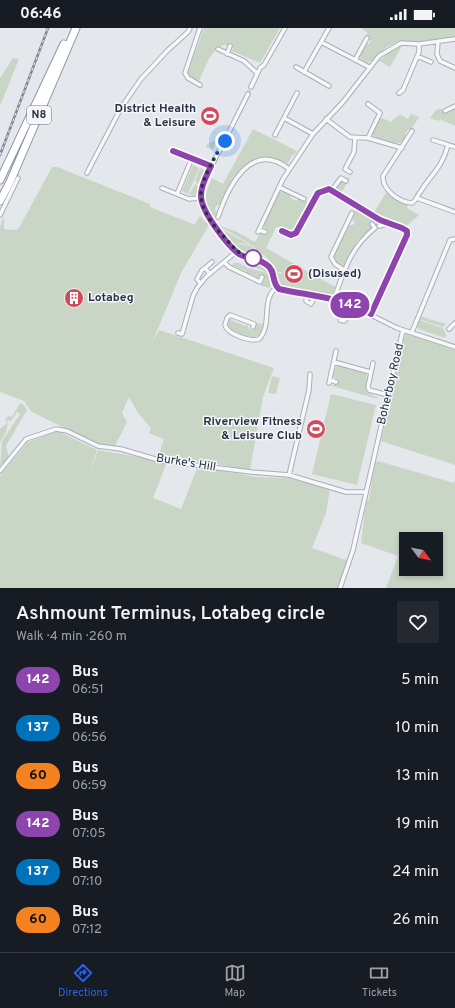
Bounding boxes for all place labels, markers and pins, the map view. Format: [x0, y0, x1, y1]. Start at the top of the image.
place label: District Health & Leisure [115, 101, 196, 131]
sports icon: District Health & Leisure [199, 105, 221, 127]
unlabelled marker [244, 249, 262, 267]
sports icon: (Disused) [283, 263, 305, 285]
place label: (Disused) [308, 266, 361, 282]
building icon: Lotabeg [63, 287, 85, 309]
place label: Lotabeg [88, 290, 134, 306]
place label: Riverview Fitness & Leisure Club [203, 414, 302, 444]
sports icon: Riverview Fitness & Leisure Club [305, 418, 327, 440]

